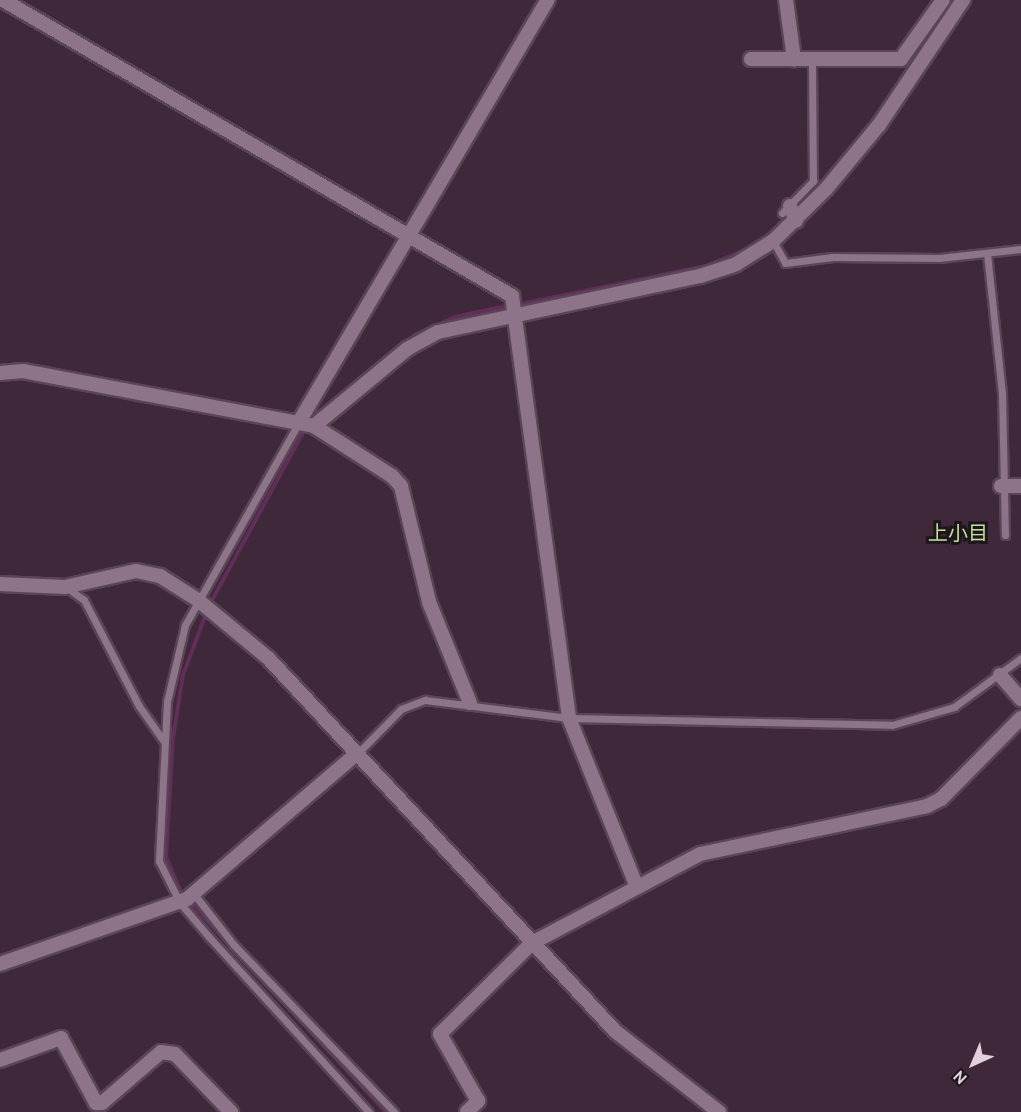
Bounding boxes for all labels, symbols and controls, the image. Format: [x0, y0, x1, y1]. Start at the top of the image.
district label: 上小目 [928, 521, 988, 545]
north arrow [943, 1034, 1003, 1094]
text: N [949, 1067, 971, 1088]

